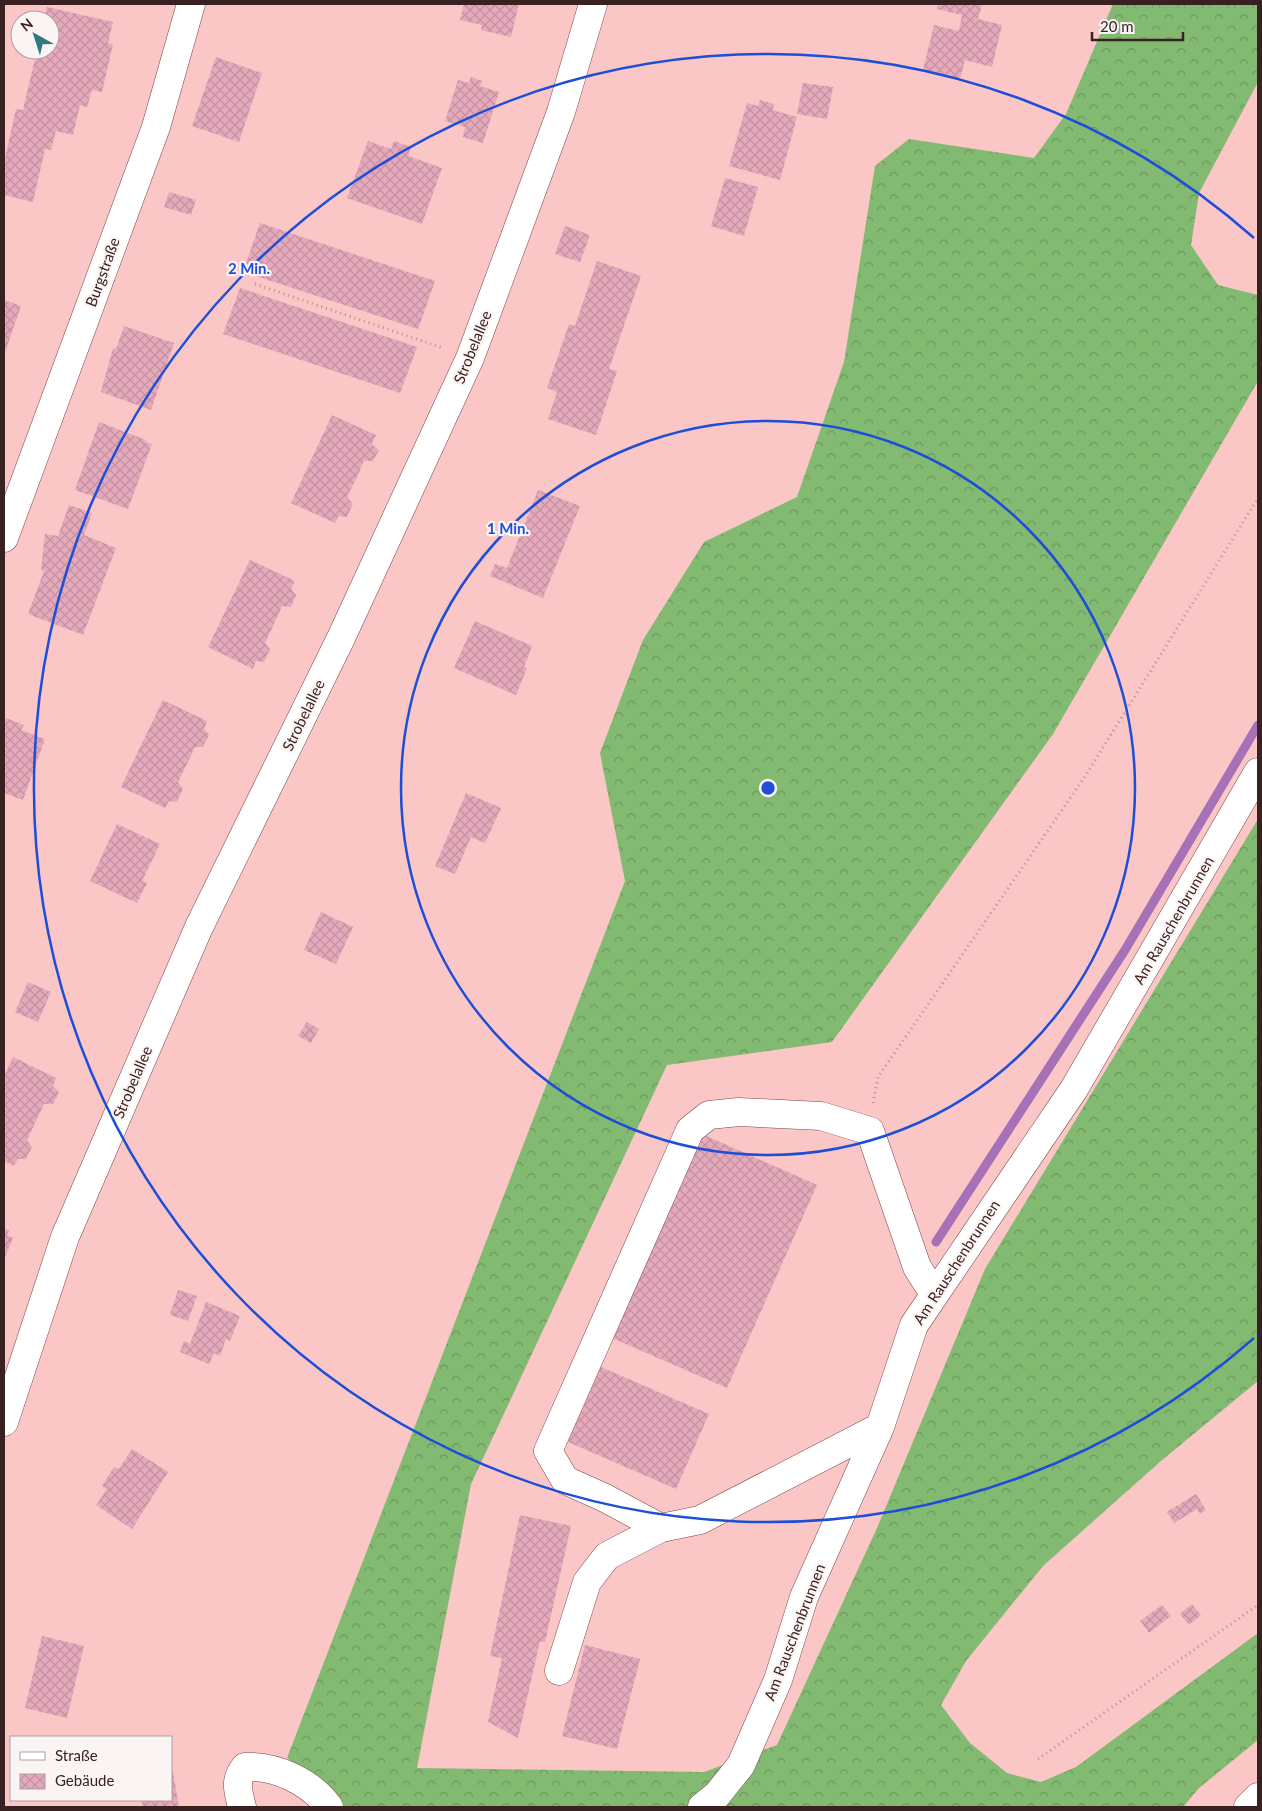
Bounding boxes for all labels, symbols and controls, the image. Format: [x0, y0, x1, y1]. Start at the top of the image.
north arrow [10, 10, 60, 60]
scale bar [1092, 10, 1183, 42]
text: N [17, 15, 36, 35]
text: 20 m [1100, 17, 1134, 35]
street label: Burgstraße [81, 235, 123, 309]
text: 2 Min. [228, 259, 270, 277]
street label: Strobelallee [449, 308, 495, 386]
text: 1 Min. [487, 519, 529, 537]
street label: Strobelallee [278, 676, 328, 754]
centre of rings [759, 779, 777, 797]
street label: Am Rauschenbrunnen [1129, 853, 1217, 987]
street label: Strobelallee [109, 1043, 155, 1121]
street label: Am Rauschenbrunnen [909, 1196, 1003, 1328]
street label: Am Rauschenbrunnen [760, 1561, 828, 1703]
legend [10, 1736, 172, 1801]
text: Straße [55, 1746, 98, 1764]
text: Gebäude [55, 1771, 114, 1789]

